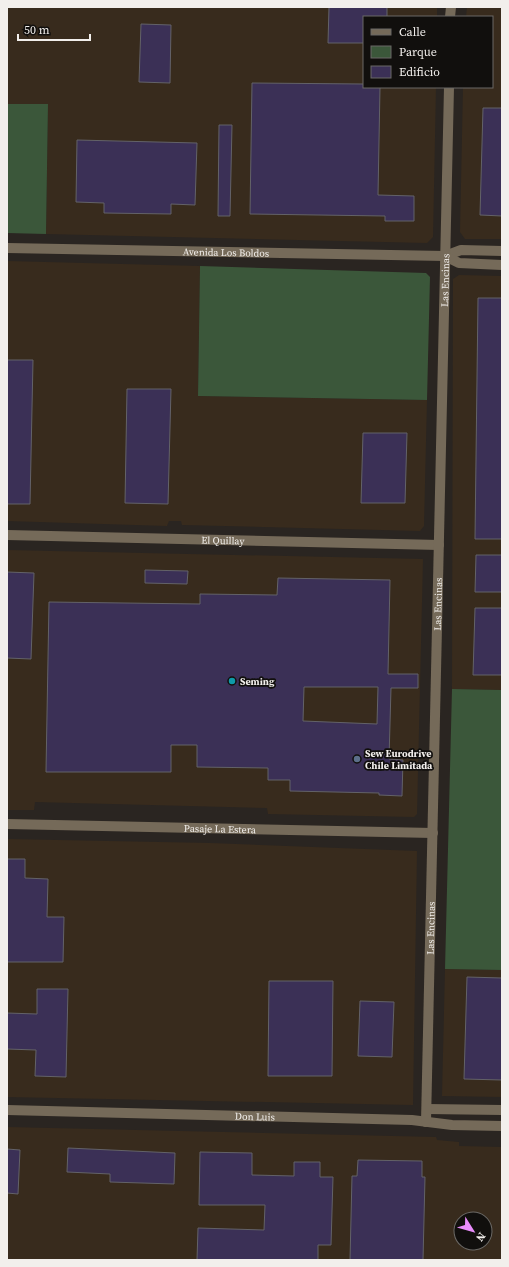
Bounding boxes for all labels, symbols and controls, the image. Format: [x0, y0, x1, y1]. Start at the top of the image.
scale bar [18, 16, 90, 42]
legend [363, 16, 493, 88]
text: 50 m [24, 22, 50, 38]
text: Calle [399, 24, 426, 40]
text: Parque [399, 44, 437, 60]
text: Edificio [399, 64, 440, 80]
street label: Avenida Los Boldos [183, 245, 269, 260]
street label: Las Encinas [438, 253, 452, 307]
street label: El Quillay [201, 533, 246, 548]
street label: Las Encinas [431, 577, 445, 631]
place label: Seming [240, 675, 275, 688]
marker: Seming [227, 676, 237, 686]
place label: Sew Eurodrive Chile Limitada [365, 747, 433, 772]
marker: Sew Eurodrive Chile Limitada [352, 754, 362, 764]
street label: Pasaje La Estera [184, 822, 257, 836]
street label: Las Encinas [424, 901, 438, 955]
street label: Don Luis [235, 1110, 275, 1124]
north arrow [453, 1211, 493, 1251]
text: N [472, 1229, 489, 1244]

